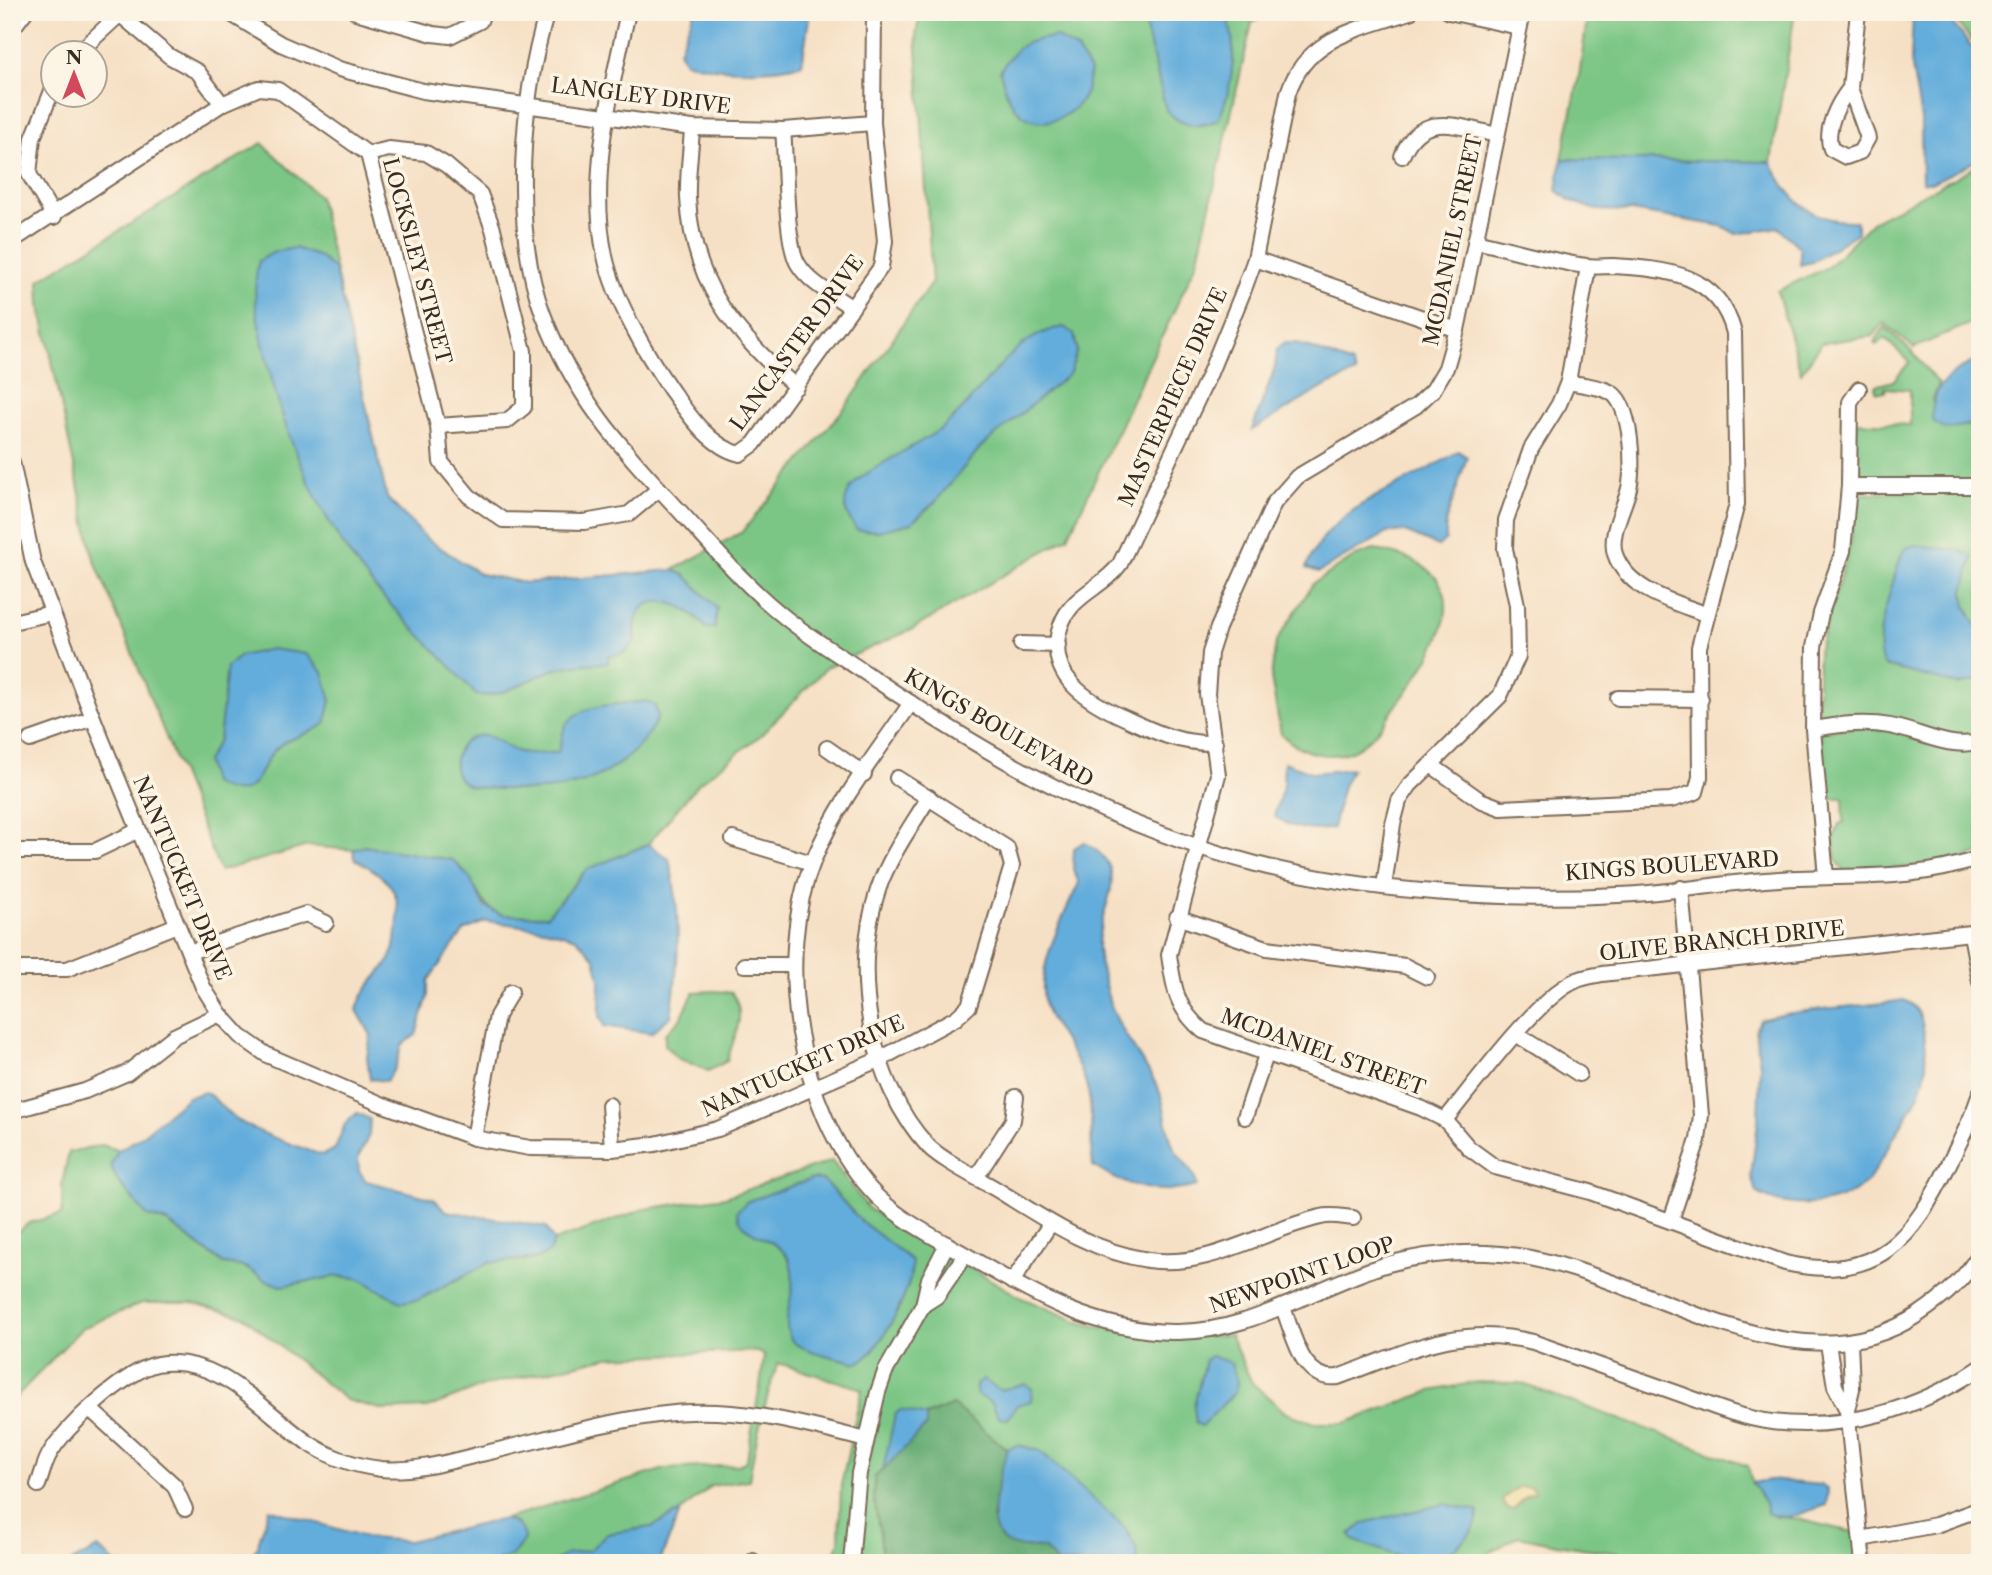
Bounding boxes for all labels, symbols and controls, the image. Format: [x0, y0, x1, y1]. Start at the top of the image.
north arrow [38, 38, 108, 108]
text: N [66, 46, 82, 69]
street label: LANGLEY DRIVE [550, 72, 732, 119]
street label: MCDANIEL STREET [1418, 131, 1487, 348]
street label: LOCKSLEY STREET [378, 155, 457, 367]
street label: LANCASTER DRIVE [725, 250, 869, 435]
street label: MASTERPIECE DRIVE [1113, 283, 1232, 510]
street label: KINGS BOULEVARD [900, 663, 1098, 792]
street label: NANTUCKET DRIVE [128, 772, 237, 984]
street label: KINGS BOULEVARD [1564, 846, 1780, 885]
street label: OLIVE BRANCH DRIVE [1598, 915, 1846, 966]
street label: MCDANIEL STREET [1217, 1003, 1429, 1100]
street label: NANTUCKET DRIVE [698, 1010, 908, 1122]
street label: NEWPOINT LOOP [1206, 1231, 1398, 1318]

